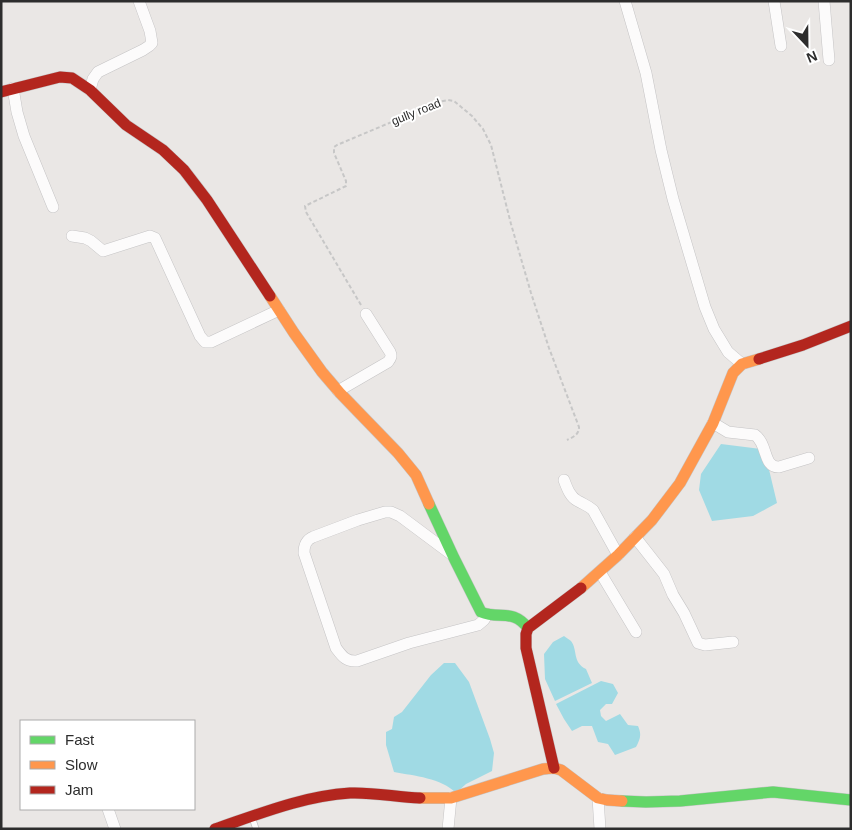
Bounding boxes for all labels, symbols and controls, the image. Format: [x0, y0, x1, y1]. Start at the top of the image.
north arrow [782, 20, 832, 70]
text: N [804, 48, 820, 66]
street label: gully road [389, 96, 443, 128]
legend [20, 720, 195, 810]
text: Fast [65, 731, 95, 748]
text: Slow [65, 756, 98, 773]
text: Jam [65, 781, 93, 798]

